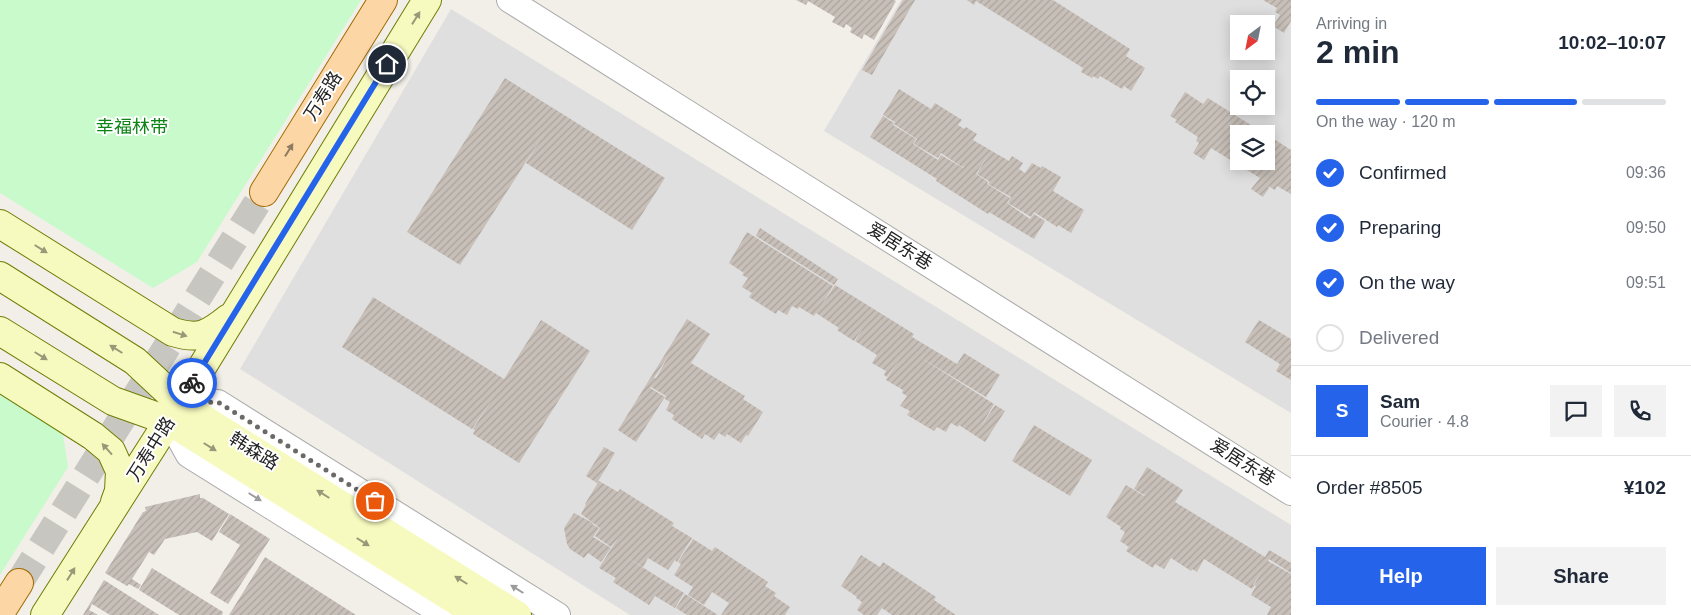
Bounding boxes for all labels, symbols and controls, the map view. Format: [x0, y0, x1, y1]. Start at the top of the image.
one-way arrow [411, 11, 420, 24]
north arrow [1230, 15, 1275, 60]
map controls [1230, 15, 1275, 170]
text: Arriving in [1316, 15, 1387, 32]
text: 10:02–10:07 [1558, 32, 1666, 53]
text: 2 min [1316, 34, 1400, 70]
pin [366, 43, 408, 85]
icon: home [373, 50, 401, 78]
street label: 万寿路 [300, 68, 346, 124]
button: locate [1230, 70, 1275, 115]
text: On the way · 120 m [1316, 113, 1456, 130]
park label: 幸福林带 [96, 117, 168, 137]
button: layers [1230, 125, 1275, 170]
one-way arrow [285, 144, 294, 157]
icon: check [1316, 159, 1344, 187]
text: Confirmed [1359, 162, 1447, 183]
text: 09:36 [1626, 164, 1666, 181]
icon: check [1316, 214, 1344, 242]
text: Preparing [1359, 217, 1441, 238]
street label: 爱居东巷 [864, 218, 936, 274]
text: 09:50 [1626, 219, 1666, 236]
one-way arrow [35, 245, 48, 254]
icon: check [1316, 269, 1344, 297]
text: On the way [1359, 272, 1455, 293]
text: 09:51 [1626, 274, 1666, 291]
text: Delivered [1359, 327, 1439, 348]
one-way arrow [173, 330, 188, 338]
one-way arrow [109, 344, 123, 354]
one-way arrow [35, 352, 48, 361]
courier [167, 358, 217, 408]
icon: bike [178, 369, 206, 397]
button: chat [1550, 385, 1602, 437]
button: phone [1614, 385, 1666, 437]
text: Sam [1380, 391, 1420, 412]
text: S [1336, 400, 1348, 421]
street label: 万寿中路 [123, 413, 179, 485]
text: Courier · 4.8 [1380, 413, 1469, 430]
street label: 韩森路 [226, 428, 282, 474]
street label: 爱居东巷 [1207, 434, 1279, 490]
one-way arrow [203, 442, 217, 451]
one-way arrow [102, 443, 113, 456]
text: Order #8505 [1316, 477, 1423, 498]
text: ¥102 [1624, 477, 1666, 498]
pin [354, 480, 396, 522]
icon: bag [361, 487, 389, 515]
one-way arrow [316, 489, 329, 498]
one-way arrow [249, 492, 262, 502]
one-way arrow [356, 537, 369, 547]
button: Help [1316, 547, 1486, 605]
button: Share [1496, 547, 1666, 605]
one-way arrow [67, 567, 76, 580]
one-way arrow [454, 575, 467, 585]
one-way arrow [510, 585, 524, 594]

